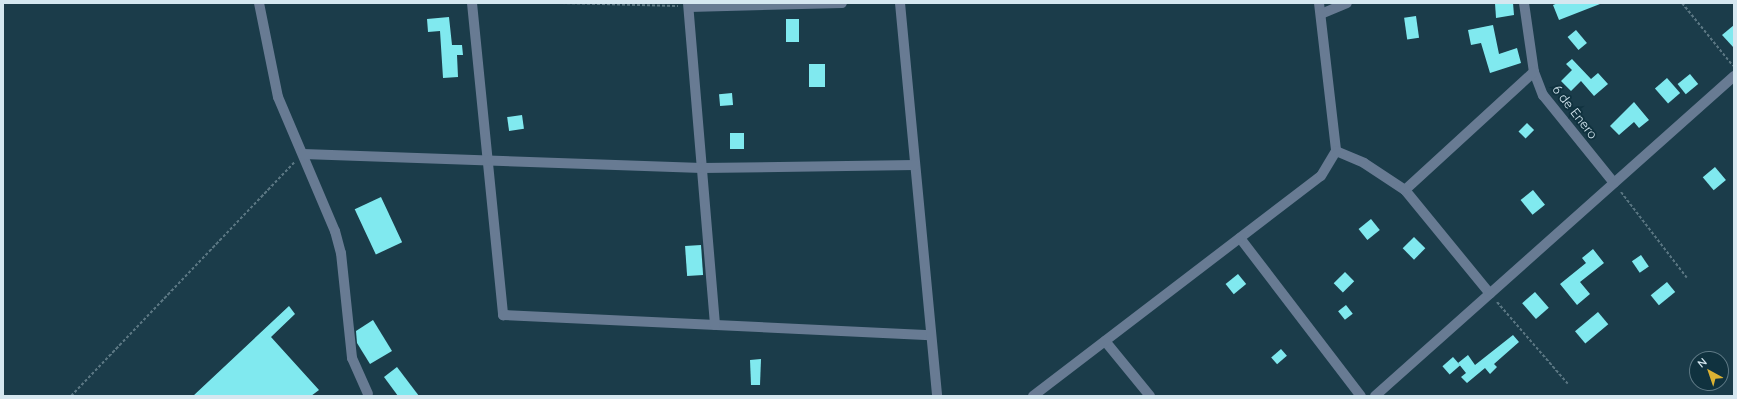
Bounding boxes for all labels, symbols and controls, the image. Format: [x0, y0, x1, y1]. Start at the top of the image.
street label: 6 de Enero [1549, 82, 1601, 142]
north arrow [1689, 351, 1729, 391]
text: N [1694, 355, 1710, 371]

